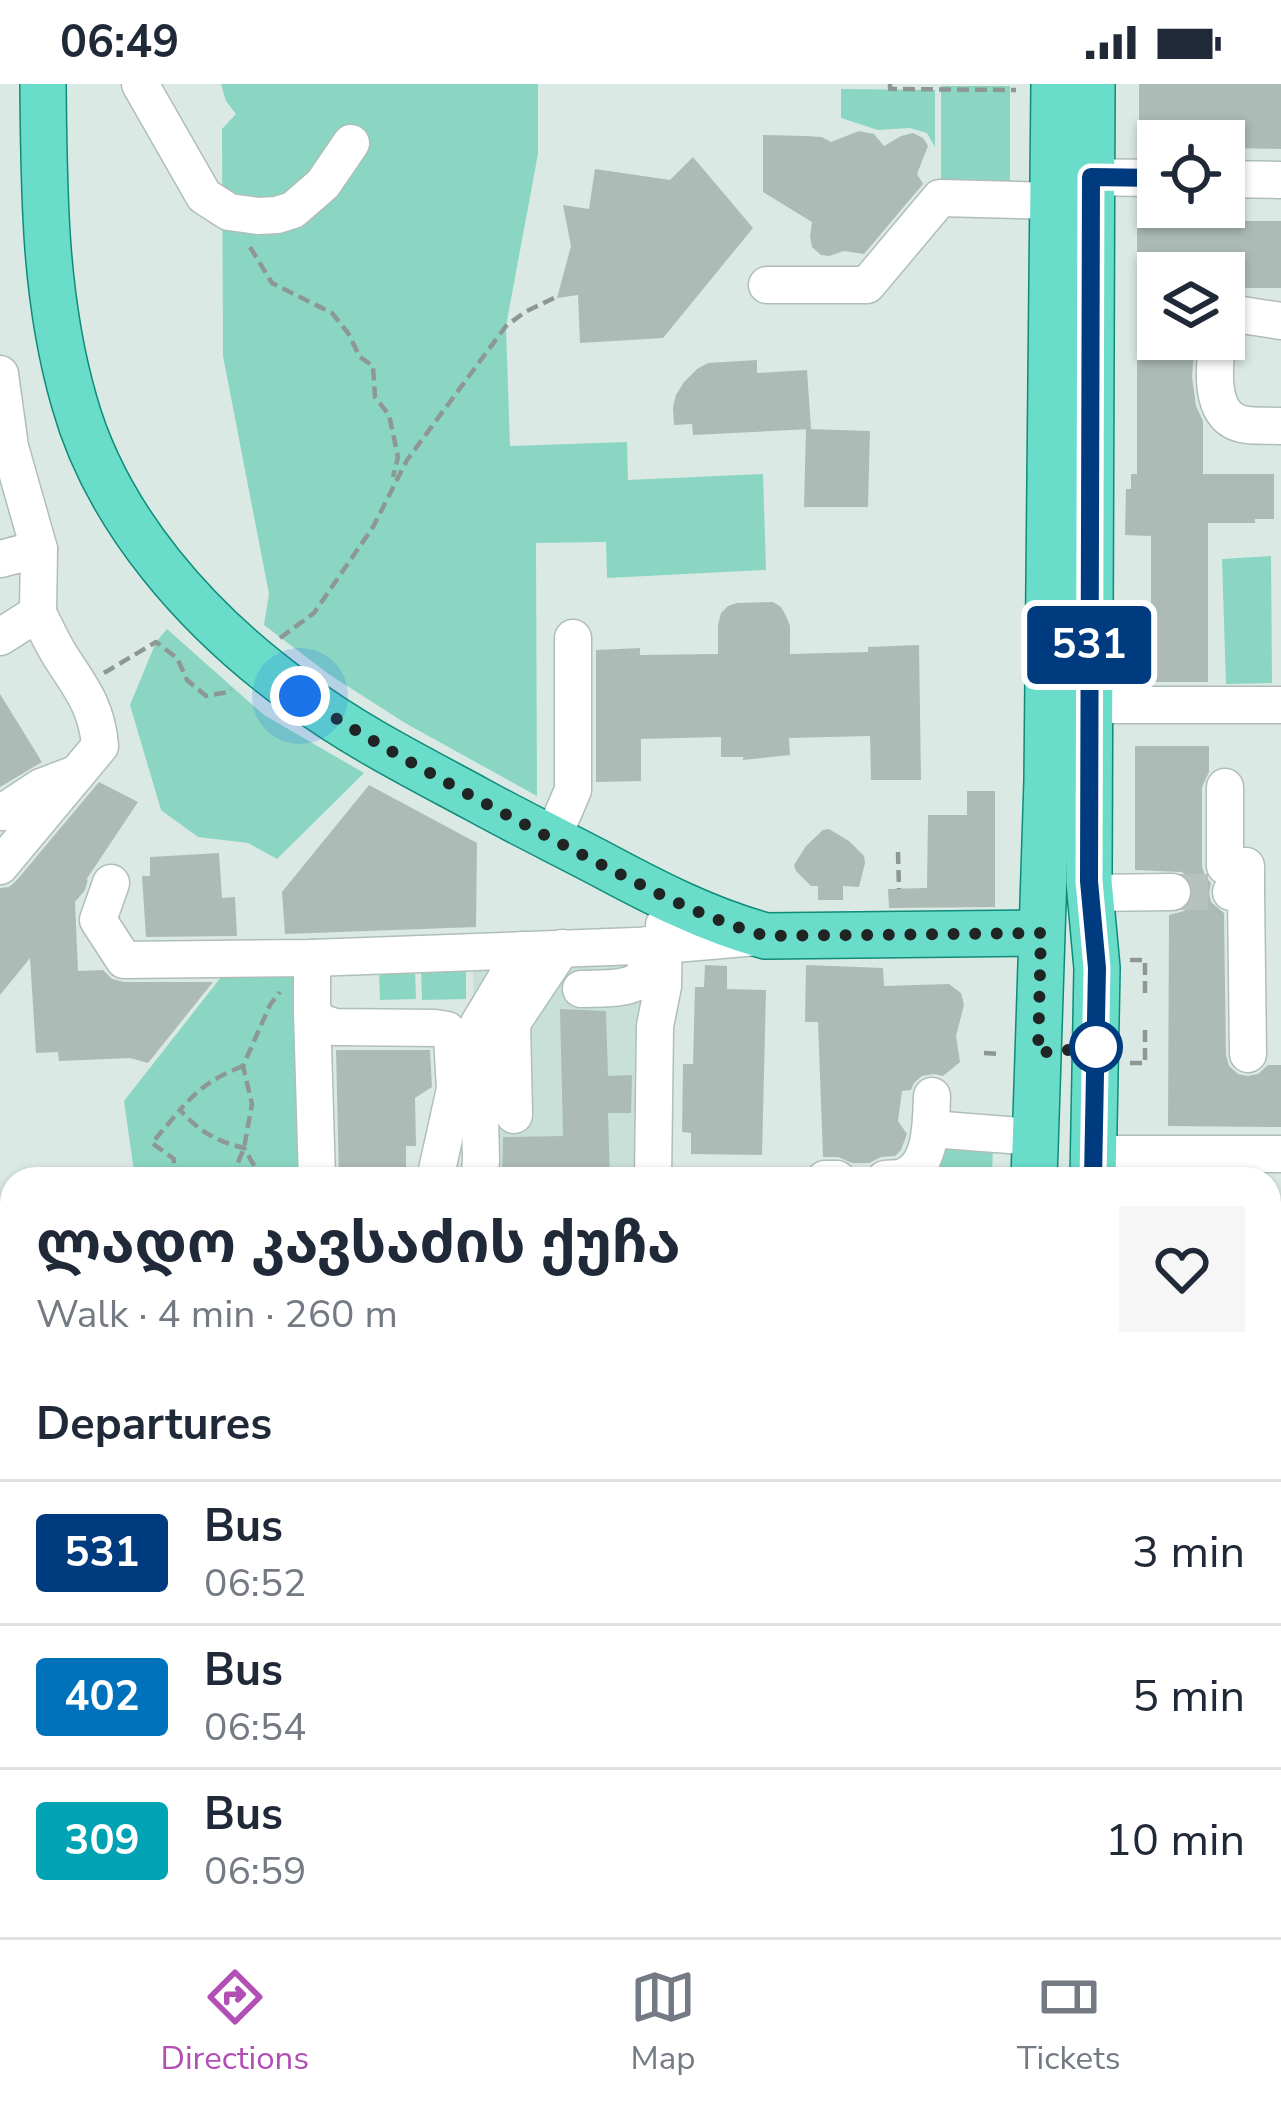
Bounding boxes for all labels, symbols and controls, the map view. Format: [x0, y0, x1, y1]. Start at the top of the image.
text: 06:49 [60, 12, 179, 73]
map controls [1137, 120, 1245, 360]
button: locate [1137, 120, 1245, 228]
button: layers [1137, 252, 1245, 360]
line badge: 531 [1020, 606, 1158, 684]
text: 531 [1051, 616, 1127, 673]
your location [270, 666, 330, 726]
unlabelled marker [1071, 1022, 1121, 1072]
text: ლადო კავსაძის ქუჩა [36, 1204, 681, 1282]
button: heart [1119, 1206, 1245, 1332]
text: Walk · 4 min · 260 m [36, 1288, 398, 1341]
text: Departures [36, 1394, 272, 1455]
text: Bus [204, 1496, 283, 1557]
text: 3 min [1132, 1522, 1245, 1583]
text: 531 [64, 1524, 140, 1581]
text: 06:52 [204, 1557, 307, 1610]
text: Bus [204, 1640, 283, 1701]
text: 5 min [1132, 1666, 1245, 1727]
text: 402 [64, 1668, 140, 1725]
text: 06:54 [204, 1701, 307, 1754]
text: Bus [204, 1784, 283, 1845]
text: 10 min [1105, 1810, 1245, 1871]
text: 309 [64, 1812, 140, 1869]
text: 06:59 [204, 1845, 307, 1898]
tab: Directions [160, 1964, 309, 2081]
tab: Map [630, 1964, 696, 2081]
tab: Tickets [1017, 1964, 1121, 2081]

